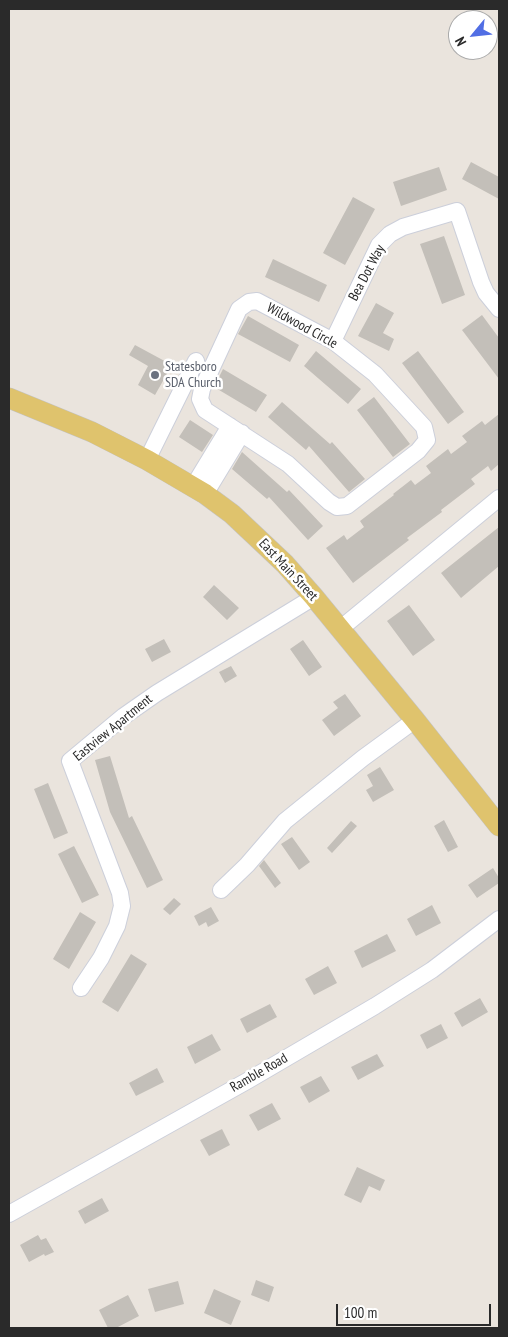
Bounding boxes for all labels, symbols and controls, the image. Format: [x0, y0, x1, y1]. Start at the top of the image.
north arrow [448, 10, 498, 60]
text: N [451, 34, 470, 49]
street label: Bea Dot Way [345, 242, 389, 304]
street label: Wildwood Circle [264, 300, 340, 352]
place label: Statesboro SDA Church [165, 359, 221, 392]
marker: Statesboro SDA Church [149, 369, 161, 381]
street label: East Main Street [255, 535, 321, 605]
street label: Eastview Apartment [70, 691, 156, 765]
street label: Ramble Road [227, 1050, 291, 1096]
scale bar [338, 1294, 493, 1326]
text: 100 m [344, 1303, 377, 1322]

